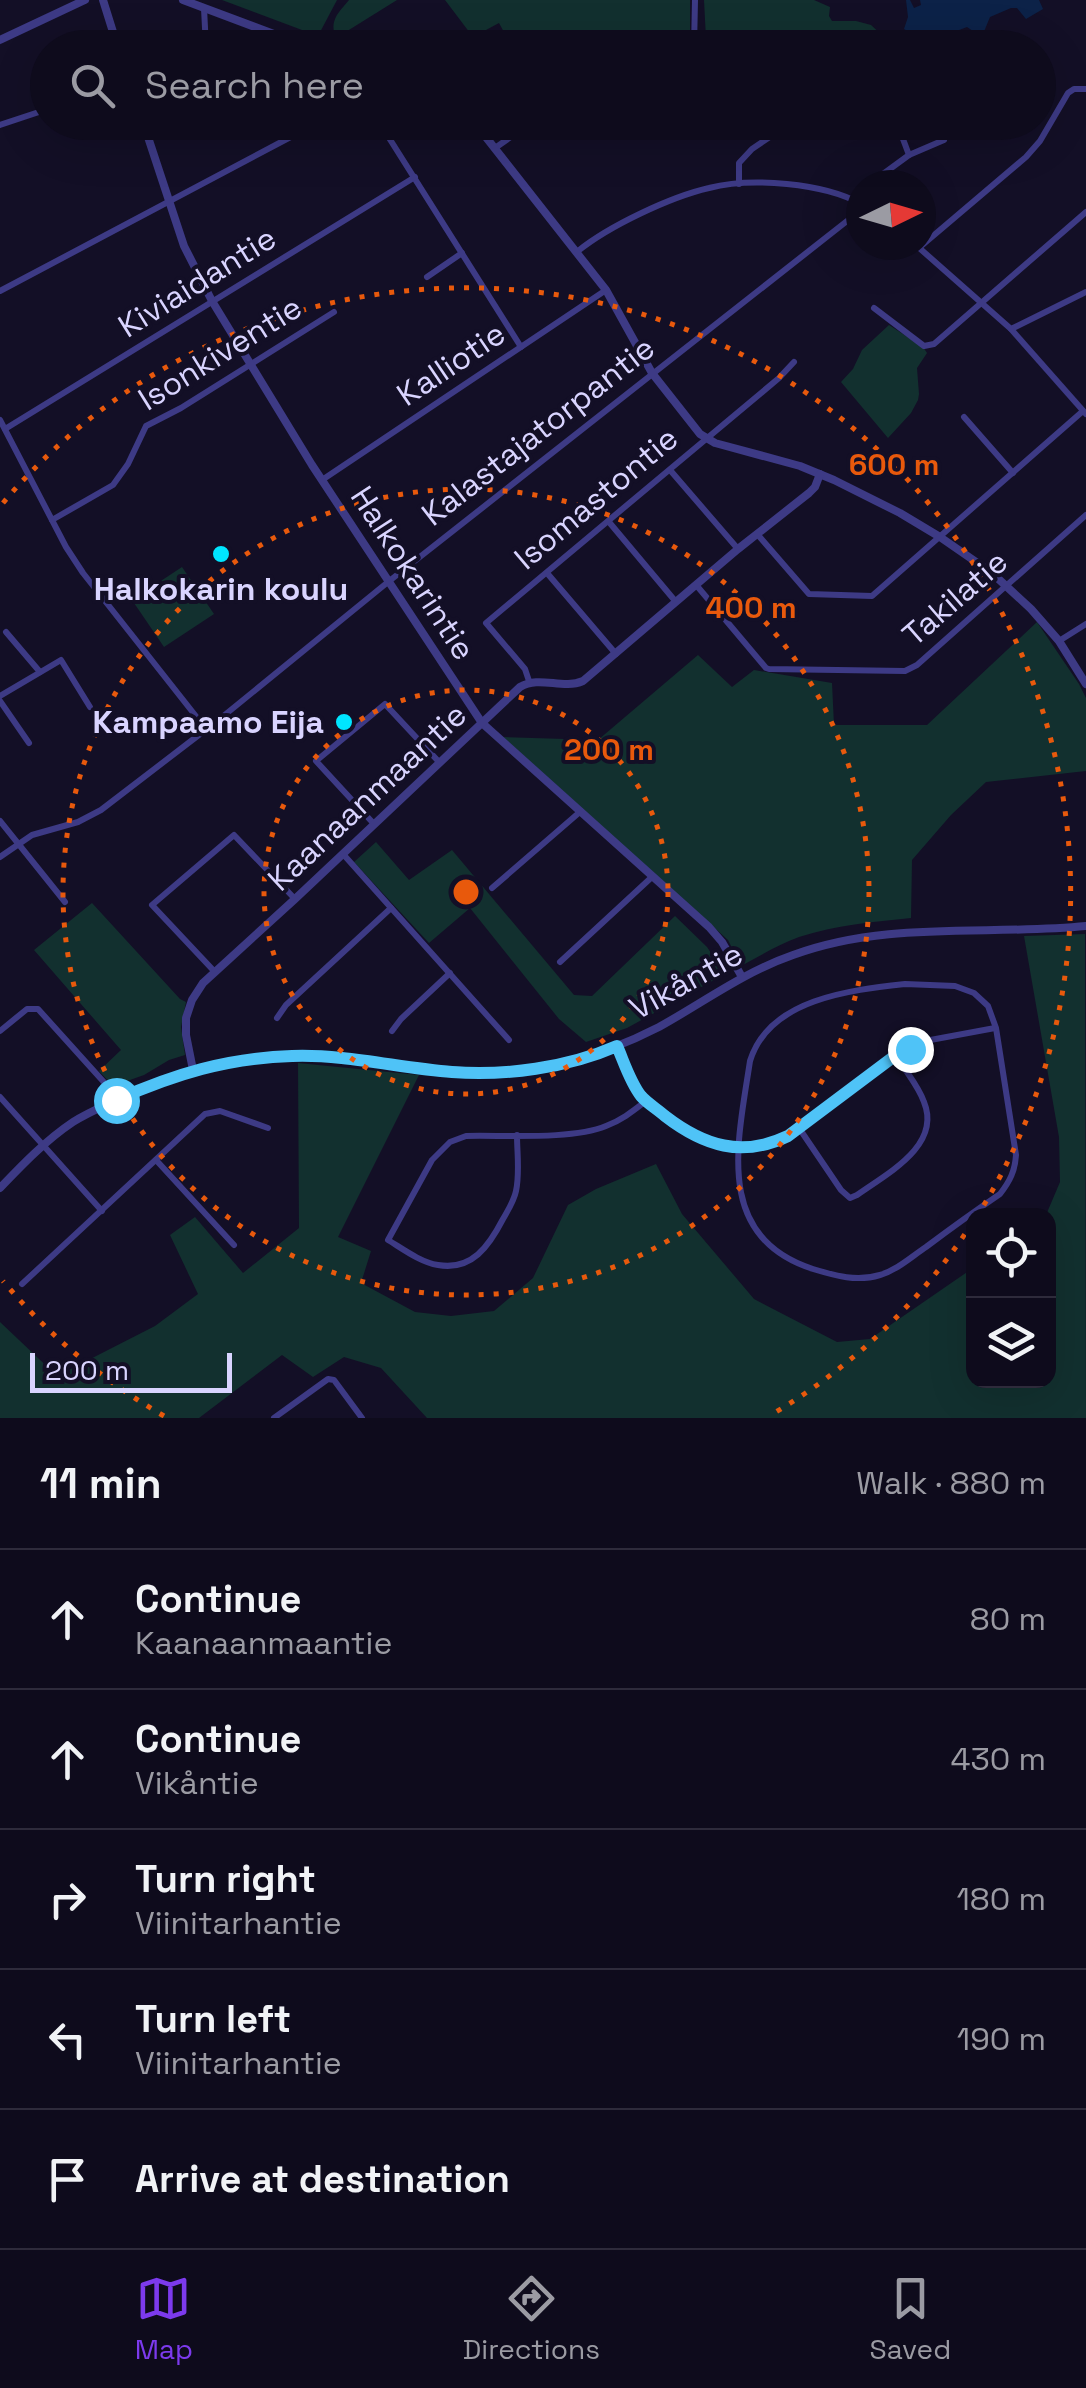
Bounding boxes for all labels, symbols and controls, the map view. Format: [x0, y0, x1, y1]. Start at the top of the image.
search box [30, 30, 1056, 140]
icon: search [65, 58, 120, 113]
text: Search here [145, 61, 364, 109]
north arrow [846, 170, 936, 260]
street label: Kiviaidantie [111, 218, 283, 346]
street label: Isonkiventie [131, 287, 309, 419]
street label: Kalliotie [389, 313, 513, 415]
street label: Kalastajatorpantie [414, 328, 662, 534]
street label: Isomastontie [506, 418, 686, 578]
text: 600 m [849, 445, 939, 484]
street label: Halkokarintie [342, 479, 484, 667]
street label: Takilatie [894, 542, 1016, 654]
marker: Halkokarin koulu [210, 543, 232, 565]
place label: Halkokarin koulu [94, 569, 348, 609]
text: 400 m [705, 588, 797, 627]
street label: Kaanaanmaantie [259, 695, 475, 899]
place label: Kampaamo Eija [92, 702, 324, 742]
marker: Kampaamo Eija [333, 711, 355, 733]
text: 200 m [564, 730, 654, 769]
centre of rings [448, 874, 484, 910]
street label: Vikåntie [622, 934, 750, 1028]
route end [888, 1027, 934, 1073]
route start [94, 1078, 140, 1124]
map controls [966, 1208, 1056, 1388]
button: locate [966, 1208, 1056, 1298]
button: layers [966, 1298, 1056, 1388]
scale bar [30, 1348, 232, 1392]
text: 200 m [45, 1352, 129, 1388]
text: 11 min [40, 1457, 162, 1510]
text: Walk · 880 m [856, 1463, 1046, 1503]
text: Continue [135, 1575, 301, 1623]
icon: ahead [40, 1592, 95, 1647]
text: 80 m [970, 1599, 1046, 1639]
text: Kaanaanmaantie [135, 1623, 392, 1663]
text: Continue [135, 1715, 301, 1763]
icon: ahead [40, 1732, 95, 1787]
text: 430 m [950, 1739, 1046, 1779]
text: Vikåntie [135, 1763, 259, 1803]
text: Turn right [135, 1855, 316, 1903]
icon: right [40, 1872, 95, 1927]
text: 180 m [956, 1879, 1046, 1919]
text: Viinitarhantie [135, 1903, 342, 1943]
text: Turn left [135, 1995, 291, 2043]
icon: left [40, 2012, 95, 2067]
text: 190 m [957, 2019, 1046, 2059]
text: Viinitarhantie [135, 2043, 342, 2083]
icon: arrive [40, 2152, 95, 2207]
text: Arrive at destination [135, 2155, 510, 2203]
tab: Map [135, 2271, 193, 2367]
tab: Directions [463, 2271, 600, 2367]
tab: Saved [870, 2271, 951, 2367]

